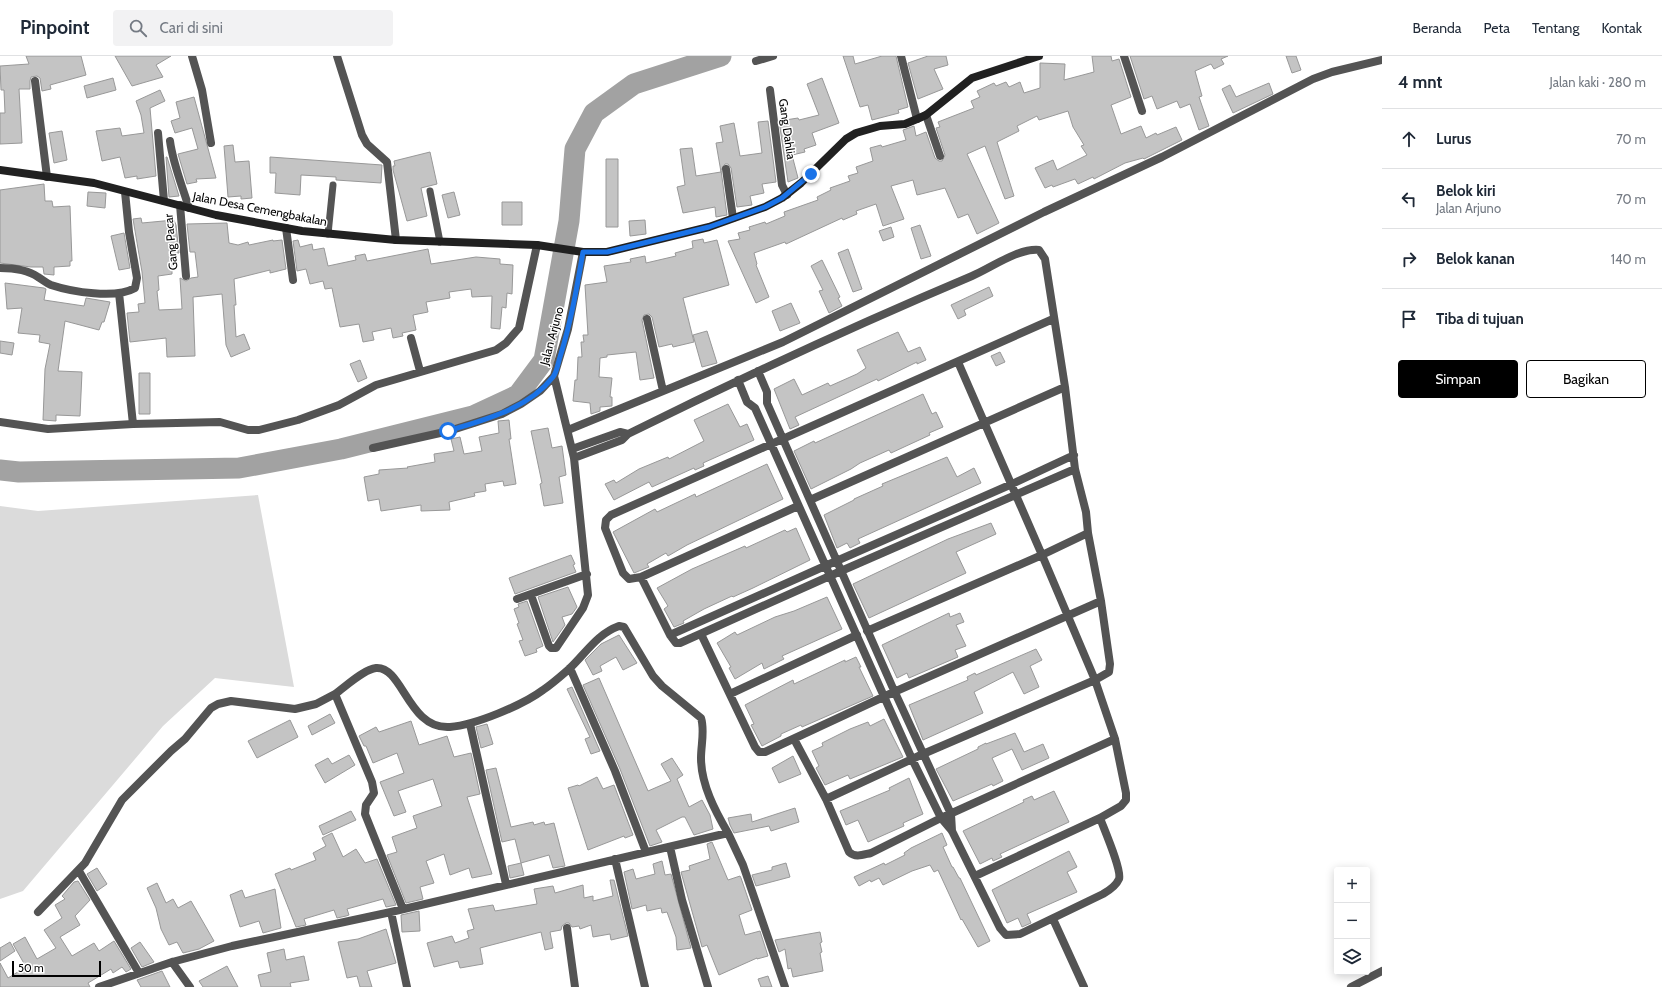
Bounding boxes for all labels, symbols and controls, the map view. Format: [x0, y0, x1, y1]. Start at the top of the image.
search box [113, 10, 393, 46]
text: Pinpoint [20, 16, 89, 39]
icon: search [127, 17, 149, 39]
text: Cari di sini [159, 19, 223, 37]
text: Beranda [1413, 19, 1462, 37]
text: Peta [1484, 19, 1510, 37]
text: Tentang [1532, 19, 1579, 37]
text: Kontak [1601, 19, 1642, 37]
text: 4 mnt [1398, 72, 1442, 92]
text: Jalan kaki · 280 m [1549, 74, 1646, 90]
street label: Gang Dahlia [776, 98, 799, 161]
icon: ahead [1398, 128, 1420, 150]
text: Lurus [1436, 130, 1471, 148]
text: 70 m [1616, 131, 1646, 147]
route end [802, 165, 820, 183]
text: Belok kiri [1436, 182, 1496, 200]
street label: Jalan Desa Cemengbakalan [191, 188, 329, 229]
icon: left [1398, 188, 1420, 210]
text: 70 m [1616, 191, 1646, 207]
text: Jalan Arjuno [1436, 200, 1501, 216]
street label: Gang Pacar [161, 213, 180, 271]
icon: right [1398, 248, 1420, 270]
text: Belok kanan [1436, 250, 1515, 268]
text: 140 m [1611, 251, 1646, 267]
street label: Jalan Arjuno [536, 305, 567, 368]
icon: arrive [1398, 308, 1420, 330]
text: Tiba di tujuan [1436, 310, 1524, 328]
button: Simpan [1398, 360, 1518, 398]
button: Bagikan [1526, 360, 1646, 398]
route start [439, 422, 457, 440]
map controls [1334, 867, 1370, 975]
button: + [1334, 867, 1370, 903]
button: − [1334, 903, 1370, 939]
button: layers [1334, 939, 1370, 975]
scale bar [12, 959, 101, 978]
text: 50 m [18, 961, 44, 975]

